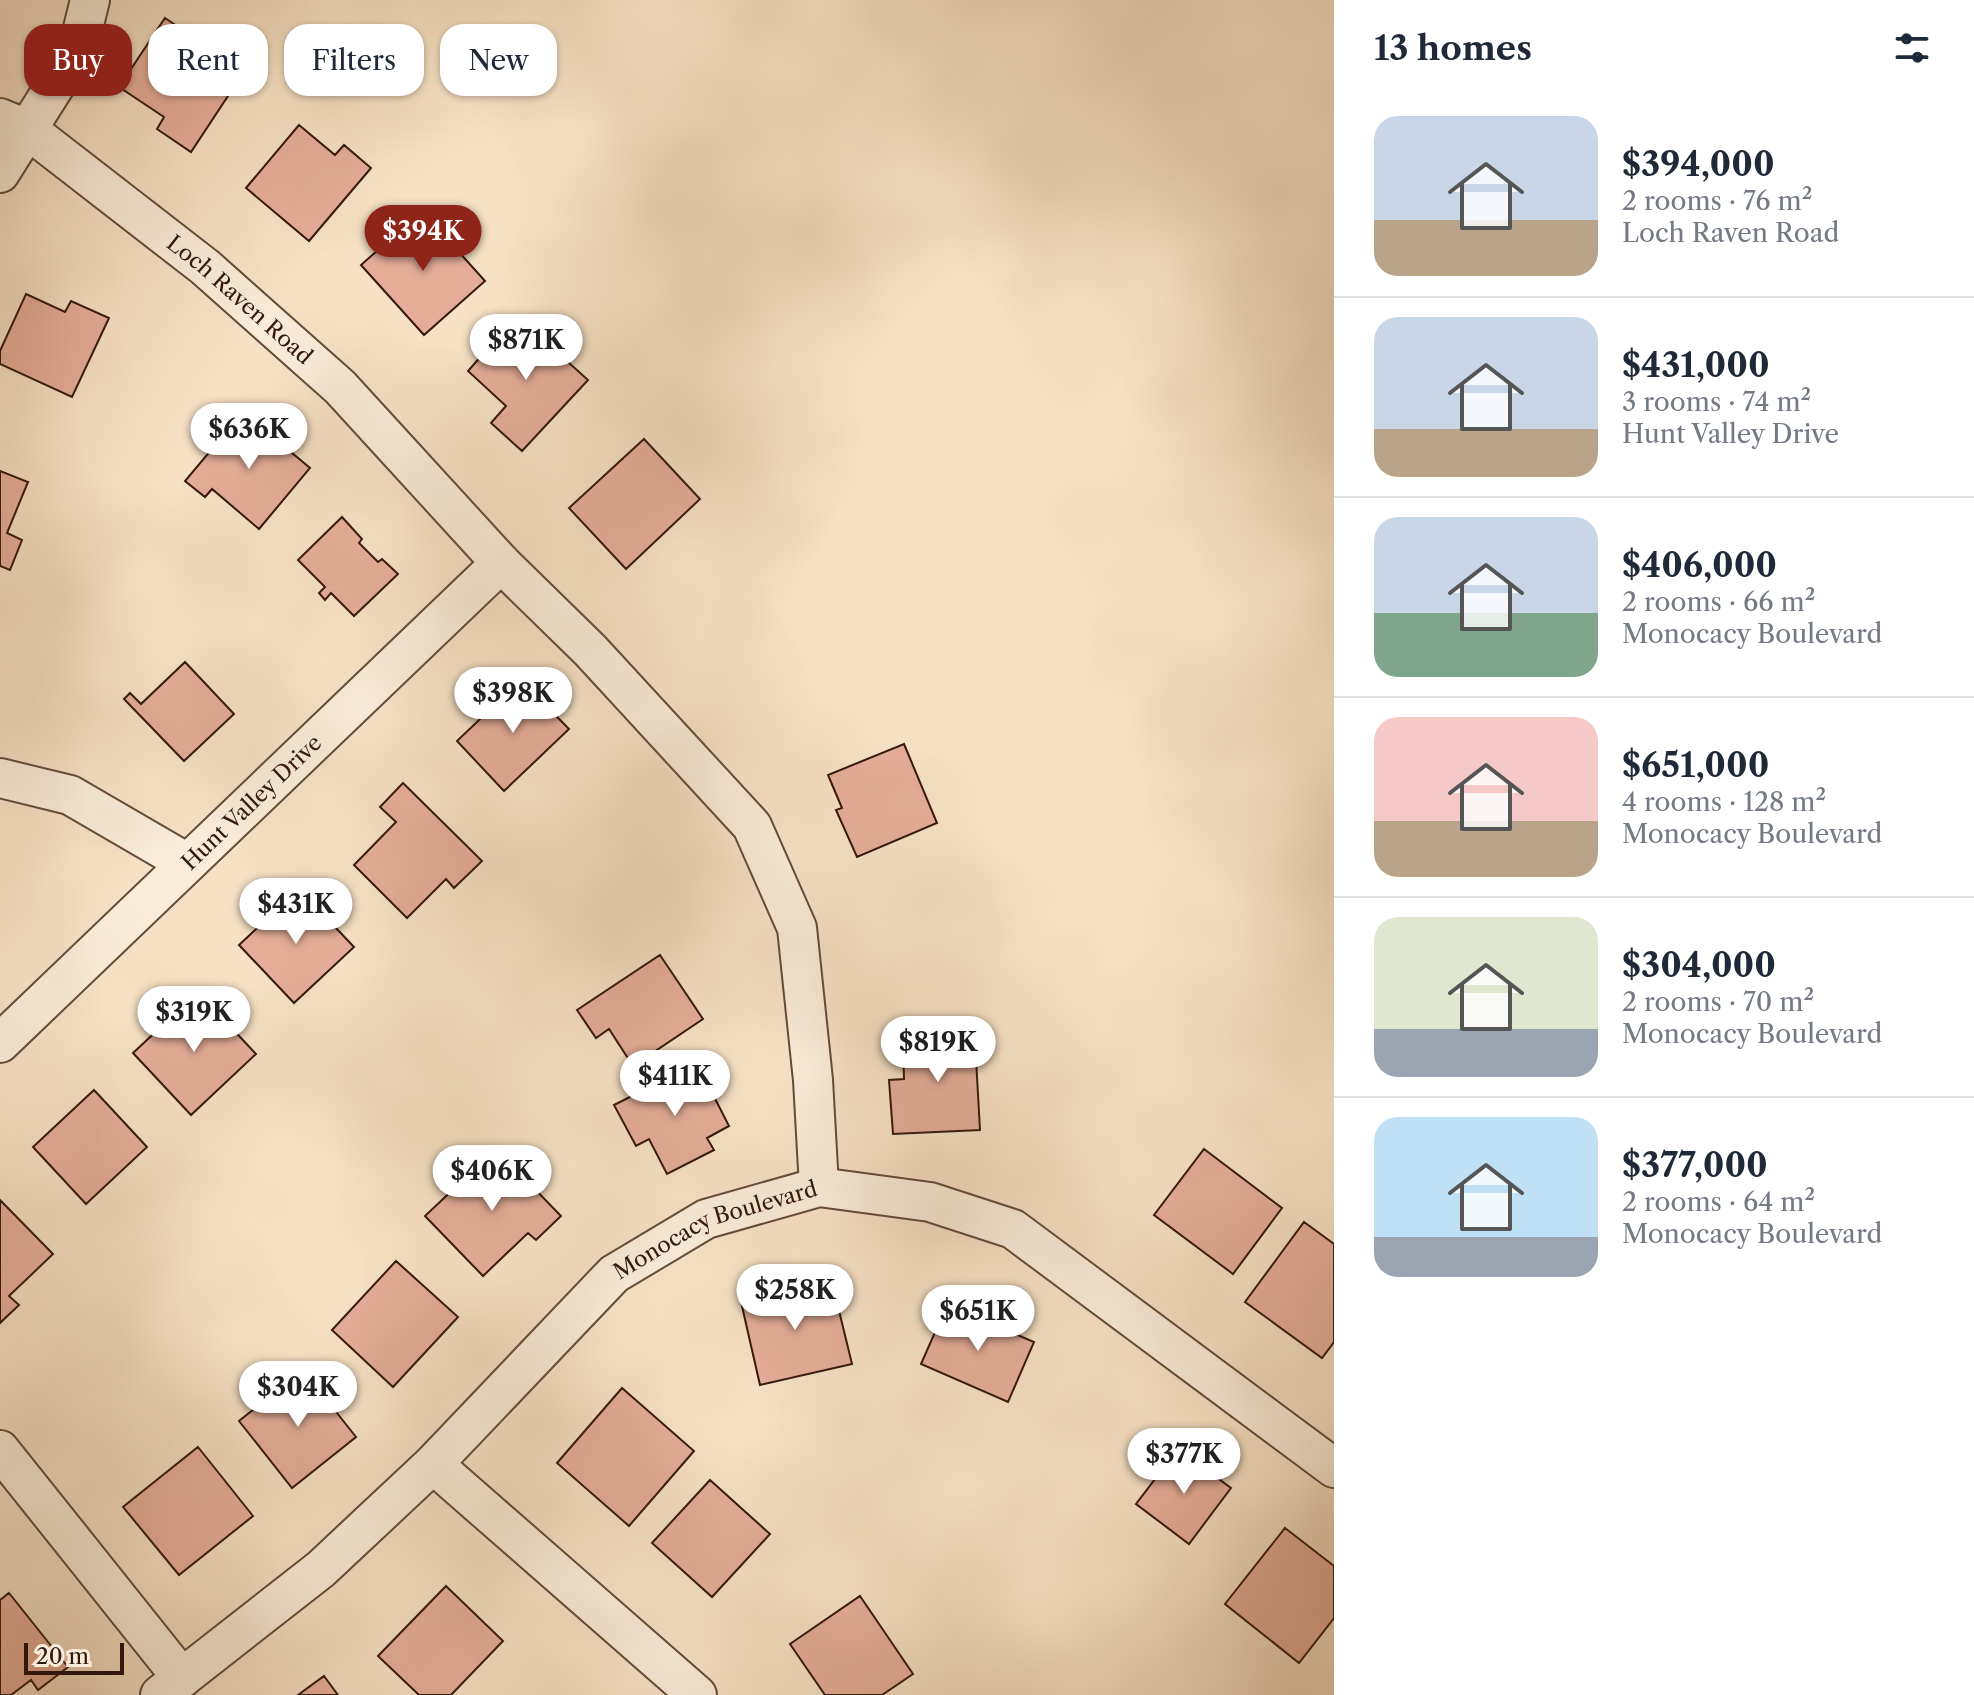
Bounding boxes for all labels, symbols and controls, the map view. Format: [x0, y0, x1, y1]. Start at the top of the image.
chip: Buy [24, 24, 132, 96]
chip: Rent [148, 24, 268, 96]
chip: Filters [284, 24, 424, 96]
chip: New [440, 24, 557, 96]
icon: filters [1890, 26, 1934, 70]
text: 13 homes [1374, 27, 1532, 69]
text: $394,000 [1622, 143, 1775, 185]
icon: home [1438, 148, 1534, 244]
text: 2 rooms · 76 m² [1622, 185, 1812, 217]
pin: $394K [367, 205, 479, 273]
text: $394K [383, 215, 463, 247]
text: Loch Raven Road [1622, 217, 1839, 249]
street label: Loch Raven Road [161, 230, 318, 370]
pin: $871K [470, 314, 582, 382]
text: $871K [488, 324, 564, 356]
text: $431,000 [1622, 344, 1770, 386]
icon: home [1438, 349, 1534, 445]
text: 3 rooms · 74 m² [1622, 386, 1811, 418]
pin: $636K [193, 403, 305, 471]
text: $636K [208, 413, 290, 445]
text: Hunt Valley Drive [1622, 418, 1839, 450]
text: $406,000 [1622, 544, 1777, 586]
icon: home [1438, 549, 1534, 645]
text: 2 rooms · 66 m² [1622, 586, 1815, 618]
text: Monocacy Boulevard [1622, 618, 1882, 650]
pin: $398K [457, 667, 569, 735]
text: $398K [472, 677, 554, 709]
street label: Hunt Valley Drive [176, 729, 327, 876]
text: $651,000 [1622, 744, 1769, 786]
icon: home [1438, 749, 1534, 845]
text: 4 rooms · 128 m² [1622, 786, 1826, 818]
text: Monocacy Boulevard [1622, 818, 1882, 850]
pin: $431K [240, 878, 352, 946]
text: $431K [257, 888, 335, 920]
text: $304,000 [1622, 944, 1776, 986]
icon: home [1438, 949, 1534, 1045]
pin: $319K [138, 986, 250, 1054]
text: 2 rooms · 70 m² [1622, 986, 1814, 1018]
text: $319K [155, 996, 233, 1028]
pin: $819K [882, 1016, 994, 1084]
text: Monocacy Boulevard [1622, 1018, 1882, 1050]
text: $819K [899, 1026, 977, 1058]
pin: $411K [619, 1050, 731, 1118]
text: $411K [638, 1060, 712, 1092]
text: $377,000 [1622, 1144, 1768, 1186]
pin: $406K [436, 1145, 548, 1213]
icon: home [1438, 1149, 1534, 1245]
text: $406K [451, 1155, 533, 1187]
street label: Monocacy Boulevard [608, 1175, 820, 1285]
text: 2 rooms · 64 m² [1622, 1186, 1815, 1218]
text: Monocacy Boulevard [1622, 1218, 1882, 1250]
pin: $258K [739, 1264, 851, 1332]
text: $258K [754, 1274, 836, 1306]
pin: $651K [922, 1285, 1034, 1353]
text: $651K [940, 1295, 1016, 1327]
pin: $304K [242, 1361, 354, 1429]
text: $304K [257, 1371, 339, 1403]
pin: $377K [1128, 1428, 1240, 1496]
text: $377K [1145, 1438, 1223, 1470]
scale bar [24, 1639, 124, 1675]
text: 20 m [36, 1643, 89, 1670]

